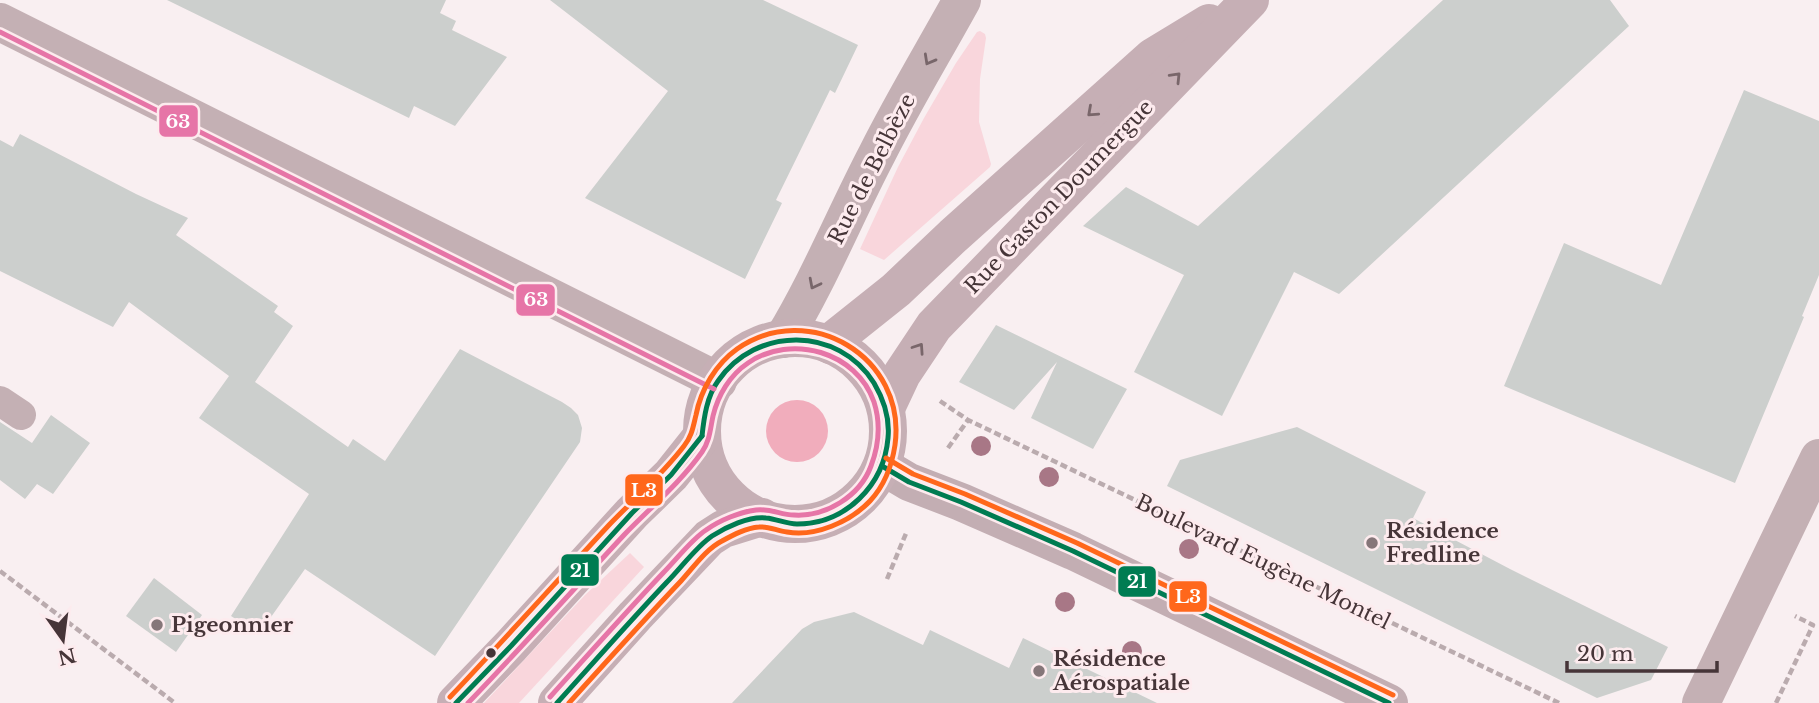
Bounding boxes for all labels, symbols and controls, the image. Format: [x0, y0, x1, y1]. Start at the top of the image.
one-way arrow [924, 52, 937, 65]
one-way arrow [1168, 72, 1181, 85]
street label: Rue de Belbèze [823, 89, 921, 249]
street label: Rue Gaston Doumergue [959, 94, 1159, 300]
line badge: 63 [158, 104, 199, 138]
one-way arrow [1087, 104, 1100, 116]
text: 63 [166, 110, 190, 133]
one-way arrow [809, 277, 823, 289]
line badge: 63 [515, 283, 556, 317]
text: 63 [524, 288, 548, 311]
one-way arrow [911, 343, 923, 356]
line badge: L3 [624, 473, 664, 507]
text: L3 [631, 479, 657, 502]
street label: Boulevard Eugène Montel [1131, 489, 1395, 635]
place label: Résidence Fredline [1386, 518, 1499, 568]
marker: Résidence Fredline [1364, 535, 1380, 551]
line badge: 21 [560, 553, 600, 587]
text: 21 [570, 559, 590, 582]
line badge: 21 [1117, 565, 1157, 598]
text: 21 [1127, 570, 1147, 593]
line badge: L3 [1168, 580, 1208, 613]
text: L3 [1175, 585, 1201, 608]
north arrow [28, 605, 98, 675]
place label: Pigeonnier [171, 612, 294, 638]
marker: Pigeonnier [149, 617, 165, 633]
scale bar [1567, 630, 1717, 674]
text: 20 m [1577, 641, 1634, 667]
text: N [55, 643, 78, 669]
unlabelled marker [484, 646, 498, 660]
place label: Résidence Aérospatiale [1052, 646, 1190, 696]
marker: Résidence Aérospatiale [1031, 663, 1047, 679]

